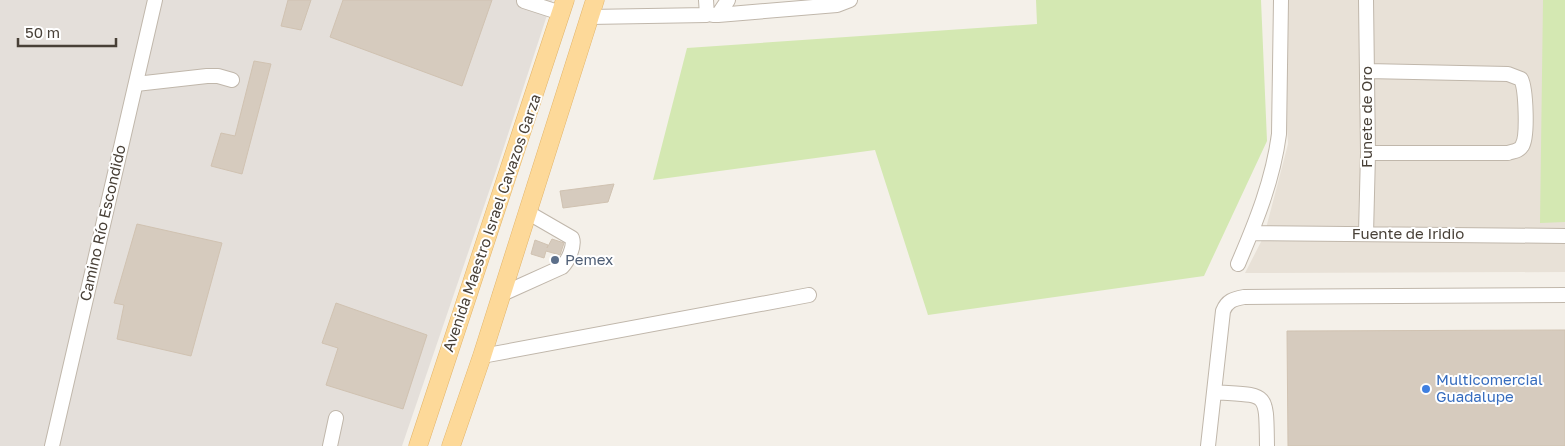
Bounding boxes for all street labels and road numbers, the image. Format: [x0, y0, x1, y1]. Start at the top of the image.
street label: Funete de Oro [1357, 66, 1375, 168]
street label: Avenida Maestro Israel Cavazos Garza [438, 91, 544, 354]
street label: Camino Río Escondido [75, 143, 129, 303]
street label: Fuente de Iridio [1352, 224, 1464, 242]

